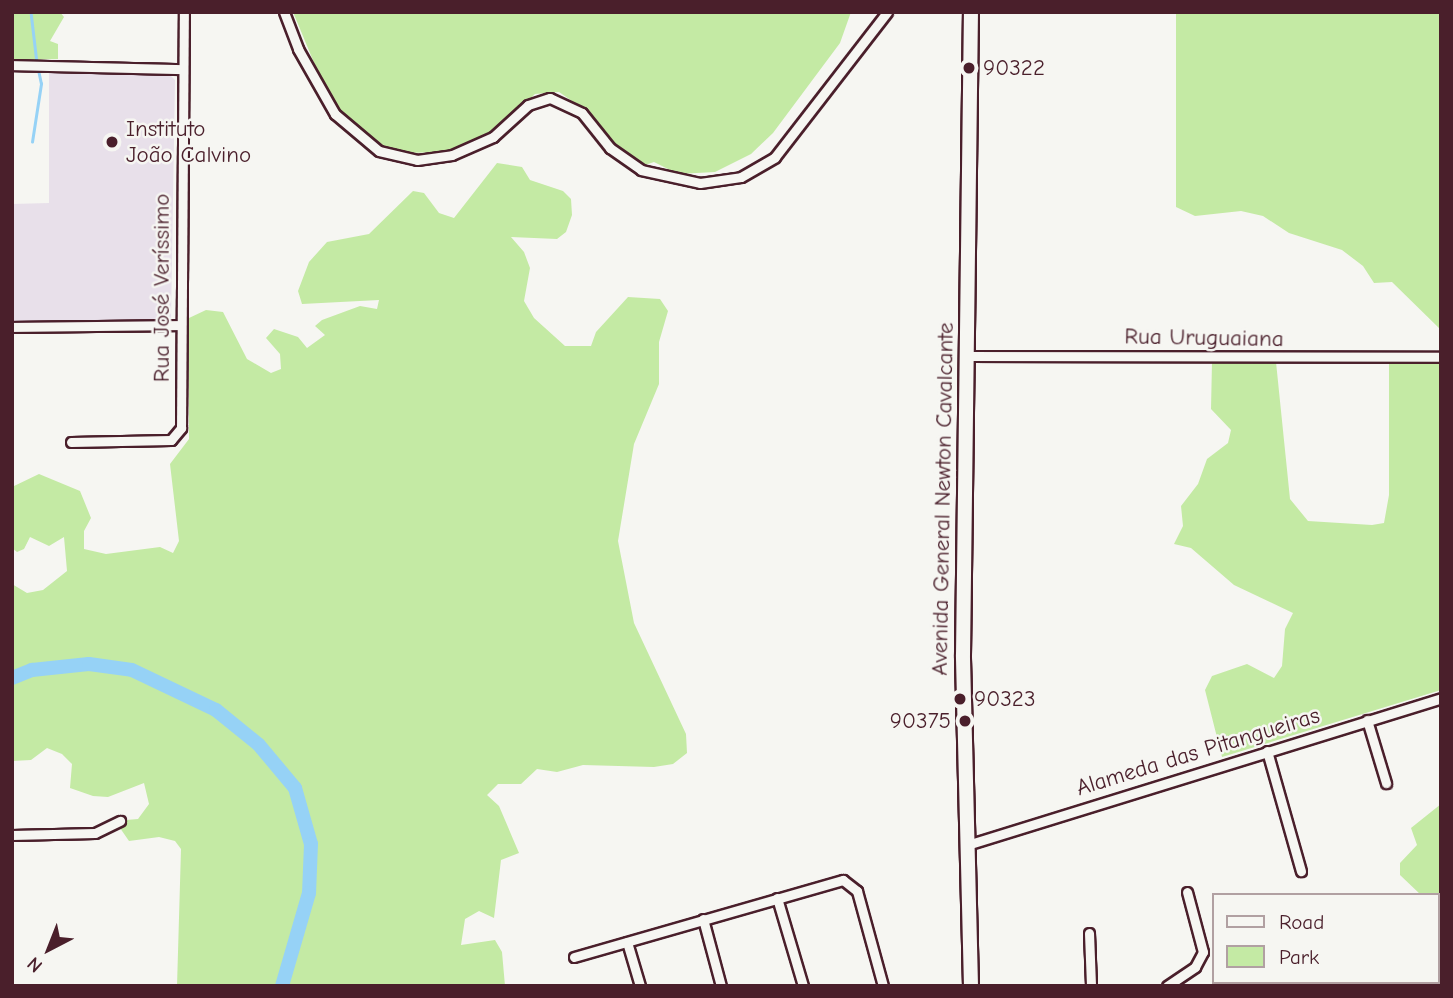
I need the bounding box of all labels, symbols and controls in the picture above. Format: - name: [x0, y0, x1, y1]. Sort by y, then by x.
- place label: 90322: [983, 54, 1045, 82]
- marker: 90322: [961, 60, 977, 76]
- place label: Instituto João Calvino: [126, 115, 251, 169]
- marker: Instituto João Calvino: [104, 134, 120, 150]
- street label: Rua José Veríssimo: [148, 194, 176, 382]
- street label: Avenida General Newton Cavalcante: [926, 322, 960, 676]
- street label: Rua Uruguaiana: [1124, 323, 1284, 353]
- place label: 90323: [974, 685, 1036, 713]
- marker: 90323: [952, 691, 968, 707]
- street label: Alameda das Pitangueiras: [1073, 702, 1323, 802]
- place label: 90375: [890, 707, 951, 735]
- marker: 90375: [957, 713, 973, 729]
- legend: [1212, 893, 1439, 984]
- text: Road: [1279, 910, 1324, 934]
- north arrow: [14, 914, 84, 984]
- text: Park: [1279, 945, 1319, 969]
- text: N: [23, 952, 47, 977]

